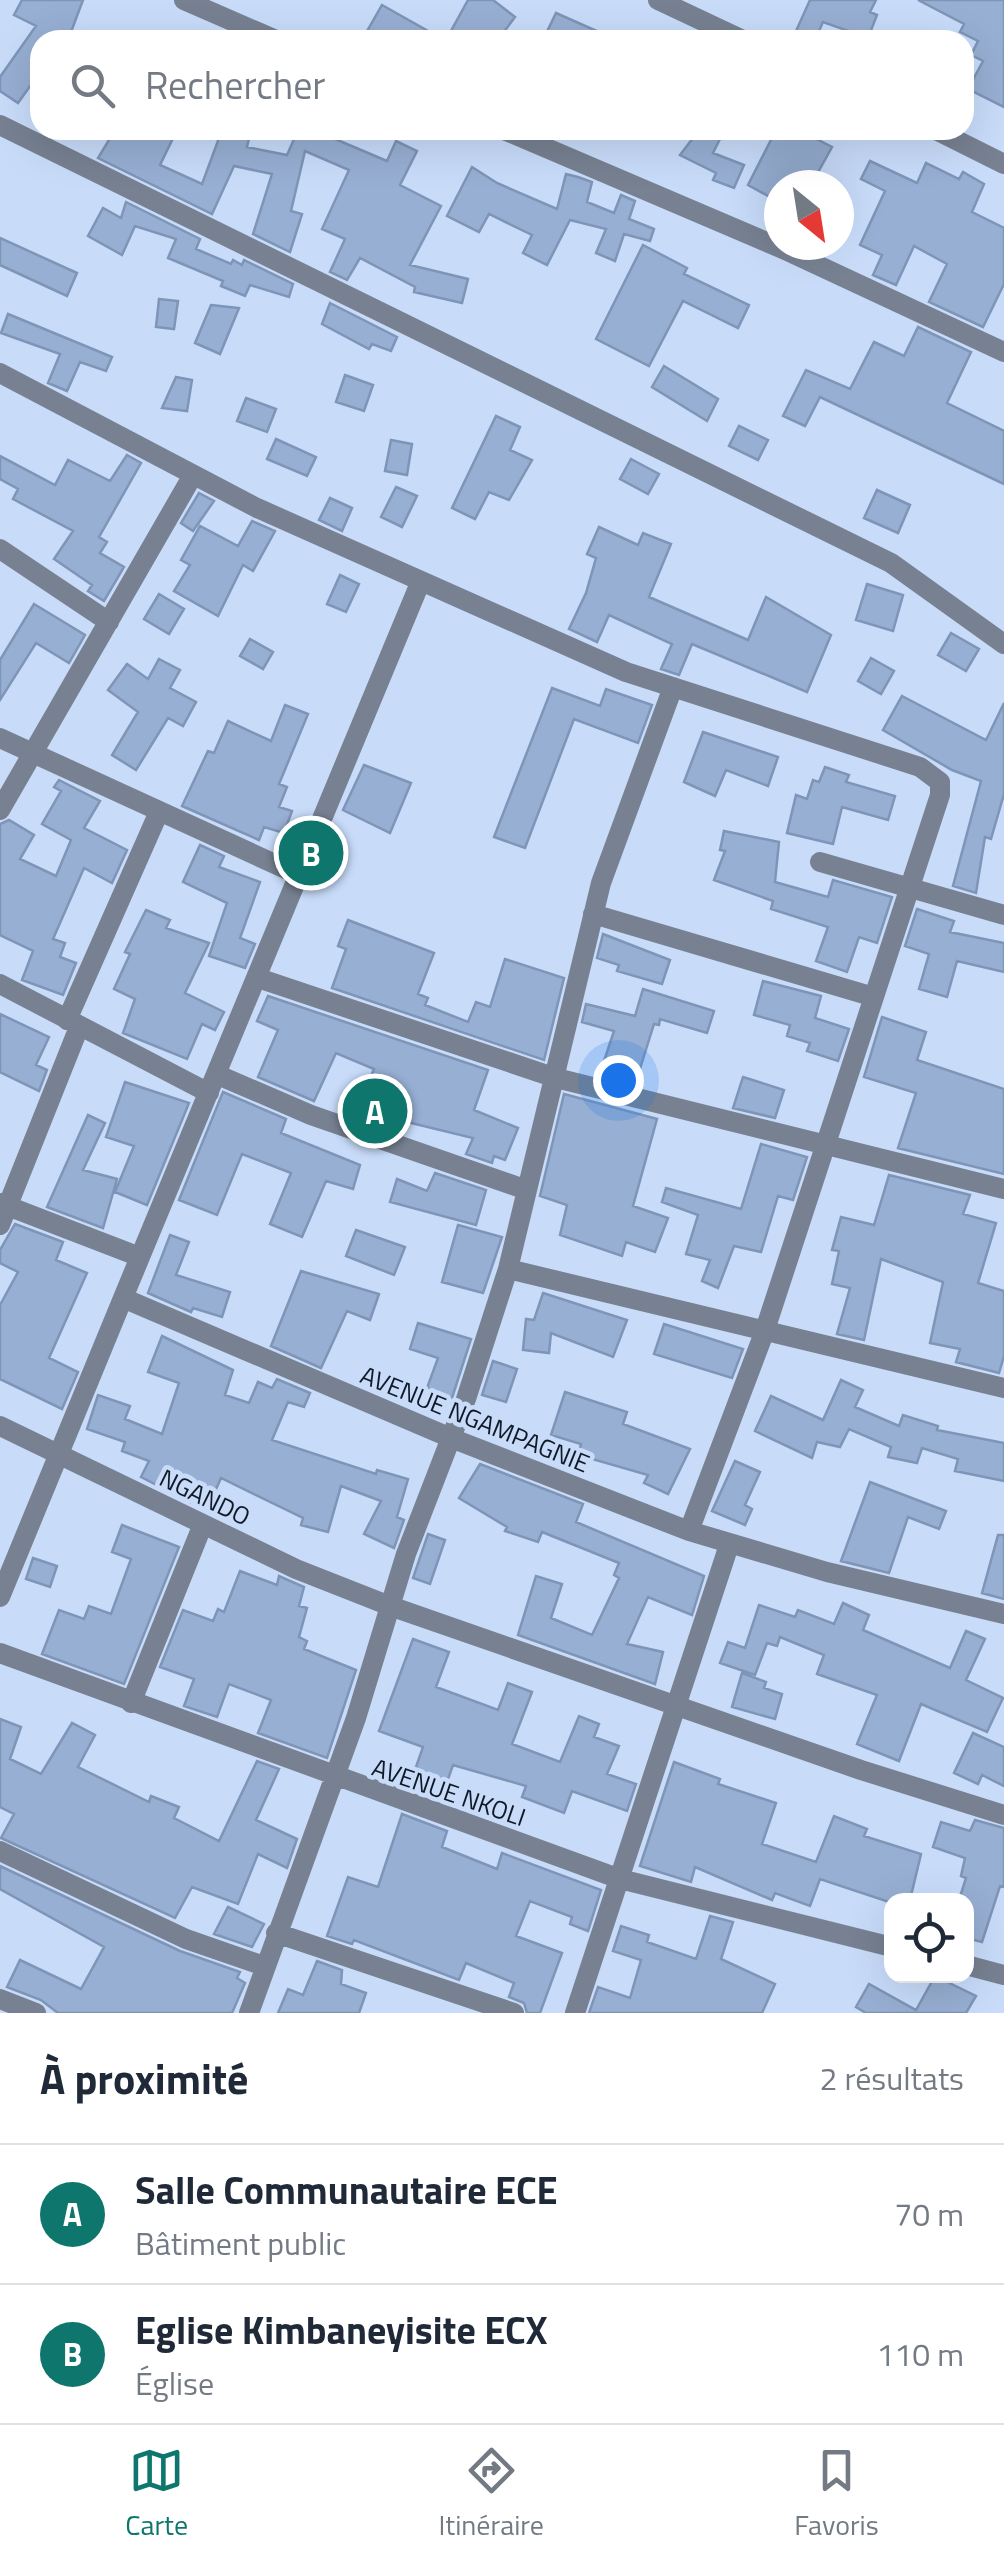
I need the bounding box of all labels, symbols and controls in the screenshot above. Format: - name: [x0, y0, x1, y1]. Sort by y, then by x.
- search box: [30, 30, 974, 140]
- text: Rechercher: [145, 56, 326, 114]
- icon: search: [65, 58, 120, 113]
- north arrow: [764, 170, 854, 260]
- pin: B: [278, 816, 344, 890]
- your location: [593, 1055, 644, 1106]
- pin: A: [342, 1074, 408, 1148]
- street label: AVENUE NGAMPAGNIE: [355, 1356, 595, 1482]
- street label: NGANDO: [153, 1459, 257, 1535]
- street label: AVENUE NKOLI: [367, 1748, 531, 1836]
- map controls: [884, 1893, 974, 1983]
- button: locate: [884, 1893, 974, 1983]
- text: À proximité: [40, 2046, 248, 2110]
- text: 2 résultats: [819, 2054, 964, 2102]
- text: Salle Communautaire ECE: [135, 2161, 558, 2219]
- text: A: [63, 2190, 82, 2238]
- text: 70 m: [894, 2190, 964, 2238]
- text: Bâtiment public: [135, 2219, 346, 2267]
- text: Eglise Kimbaneyisite ECX: [135, 2301, 547, 2359]
- text: B: [63, 2330, 82, 2378]
- text: 110 m: [876, 2330, 964, 2378]
- text: Église: [135, 2359, 214, 2407]
- tab: Carte: [125, 2443, 188, 2546]
- tab: Itinéraire: [438, 2443, 544, 2546]
- tab: Favoris: [794, 2443, 879, 2546]

